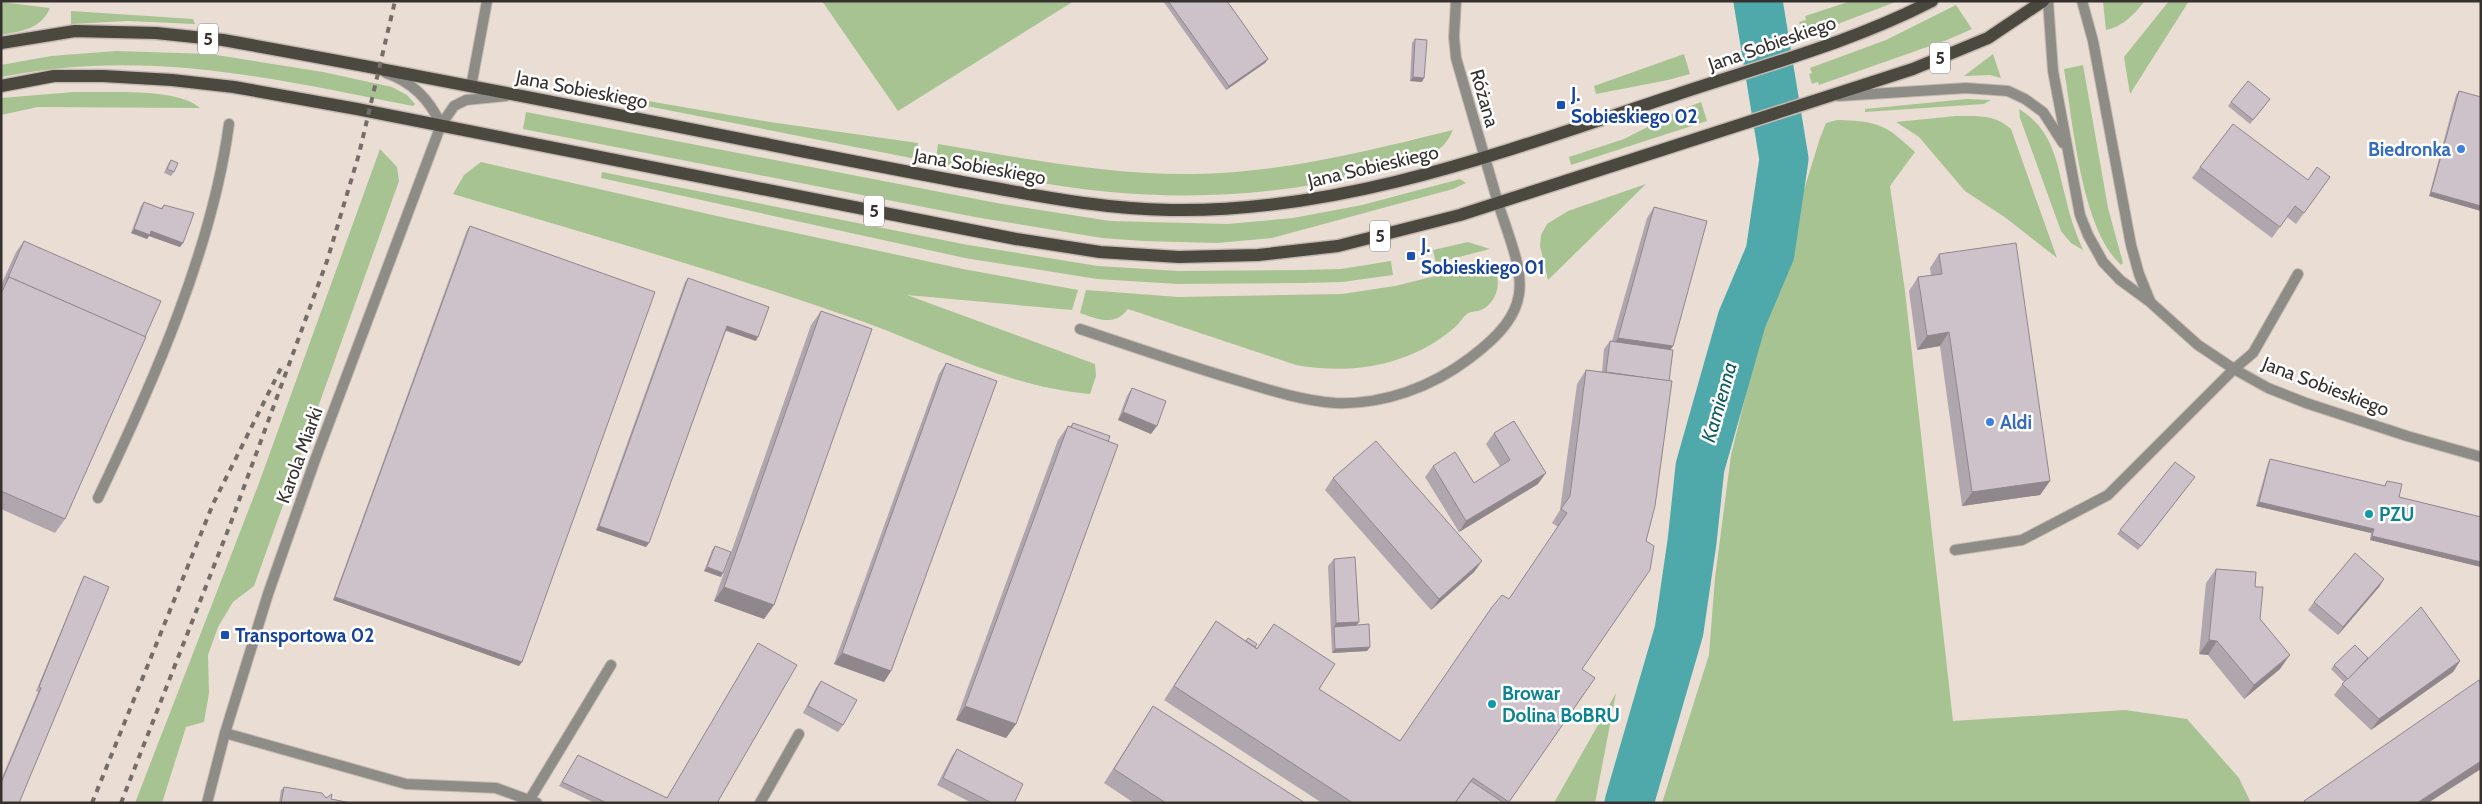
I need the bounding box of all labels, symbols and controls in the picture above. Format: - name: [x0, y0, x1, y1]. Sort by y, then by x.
- street label: Jana Sobieskiego: [1704, 11, 1839, 76]
- road number: 5: [198, 23, 218, 54]
- road number: 5: [1930, 42, 1950, 74]
- street label: Jana Sobieskiego: [513, 65, 650, 114]
- street label: Różana: [1465, 66, 1504, 130]
- place label: J. Sobieskiego 02: [1570, 83, 1698, 128]
- marker: J. Sobieskiego 02: [1555, 99, 1567, 111]
- place label: Biedronka: [2368, 138, 2452, 161]
- street label: Jana Sobieskiego: [1304, 140, 1441, 193]
- street label: Jana Sobieskiego: [911, 143, 1048, 189]
- marker: Biedronka: [2455, 143, 2467, 155]
- road number: 5: [864, 196, 884, 227]
- road number: 5: [1370, 220, 1390, 252]
- place label: J. Sobieskiego 01: [1420, 234, 1545, 279]
- marker: J. Sobieskiego 01: [1405, 250, 1417, 262]
- street label: Jana Sobieskiego: [2258, 351, 2392, 421]
- water label: Kamienna: [1696, 359, 1742, 445]
- street label: Karola Miarki: [271, 404, 328, 507]
- place label: Aldi: [2000, 411, 2032, 434]
- marker: Aldi: [1984, 416, 1996, 428]
- place label: PZU: [2379, 503, 2414, 526]
- marker: PZU: [2363, 508, 2375, 520]
- place label: Transportowa 02: [235, 624, 374, 647]
- marker: Transportowa 02: [219, 629, 231, 641]
- place label: Browar Dolina BoBRU: [1502, 682, 1620, 727]
- marker: Browar Dolina BoBRU: [1486, 698, 1498, 710]

